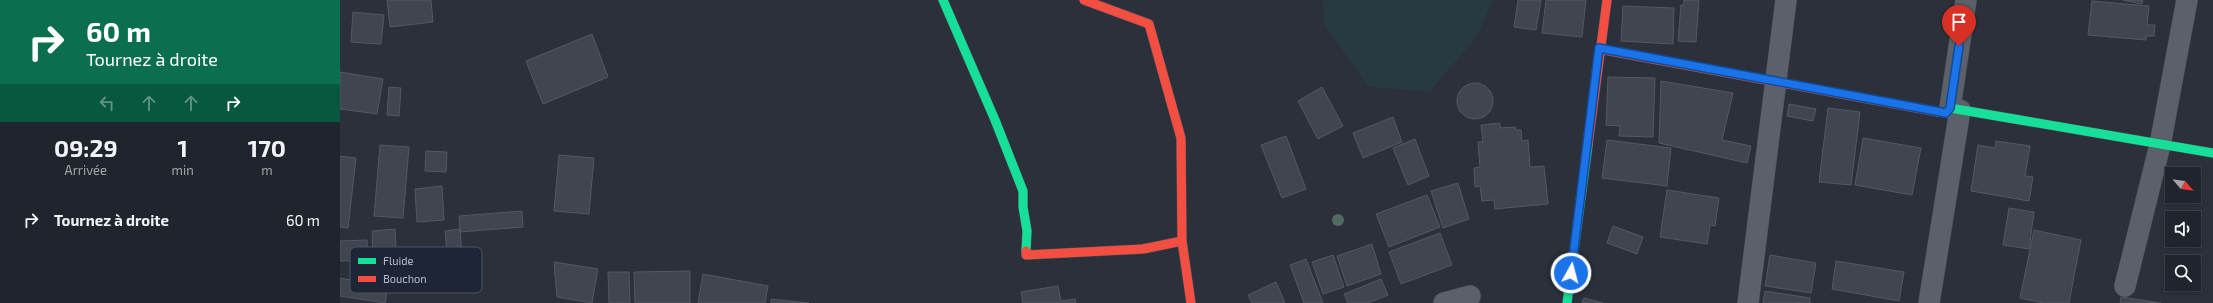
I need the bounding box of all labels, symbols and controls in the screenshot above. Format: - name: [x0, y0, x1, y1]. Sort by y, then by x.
- pin: [1942, 5, 1976, 46]
- icon: arrive: [1948, 11, 1970, 33]
- text: 60 m: [86, 14, 151, 48]
- icon: right: [20, 16, 72, 68]
- text: Tournez à droite: [86, 48, 218, 70]
- icon: left: [96, 92, 118, 114]
- icon: ahead: [138, 92, 160, 114]
- icon: ahead: [180, 92, 202, 114]
- icon: right: [222, 92, 244, 114]
- text: 09:29: [54, 133, 118, 162]
- text: 1: [178, 133, 188, 162]
- text: 170: [248, 133, 286, 162]
- text: Arrivée: [65, 162, 107, 178]
- text: min: [172, 162, 194, 178]
- text: m: [261, 162, 273, 178]
- north arrow: [2165, 167, 2201, 203]
- map controls: [2165, 167, 2201, 291]
- icon: right: [20, 209, 42, 231]
- text: Tournez à droite: [54, 211, 169, 229]
- text: 60 m: [286, 211, 320, 229]
- button: sound: [2165, 211, 2201, 247]
- legend: [350, 247, 482, 293]
- position arrow: [1550, 252, 1592, 294]
- text: Fluide: [383, 254, 413, 267]
- button: search: [2165, 255, 2201, 291]
- text: Bouchon: [383, 272, 427, 285]

